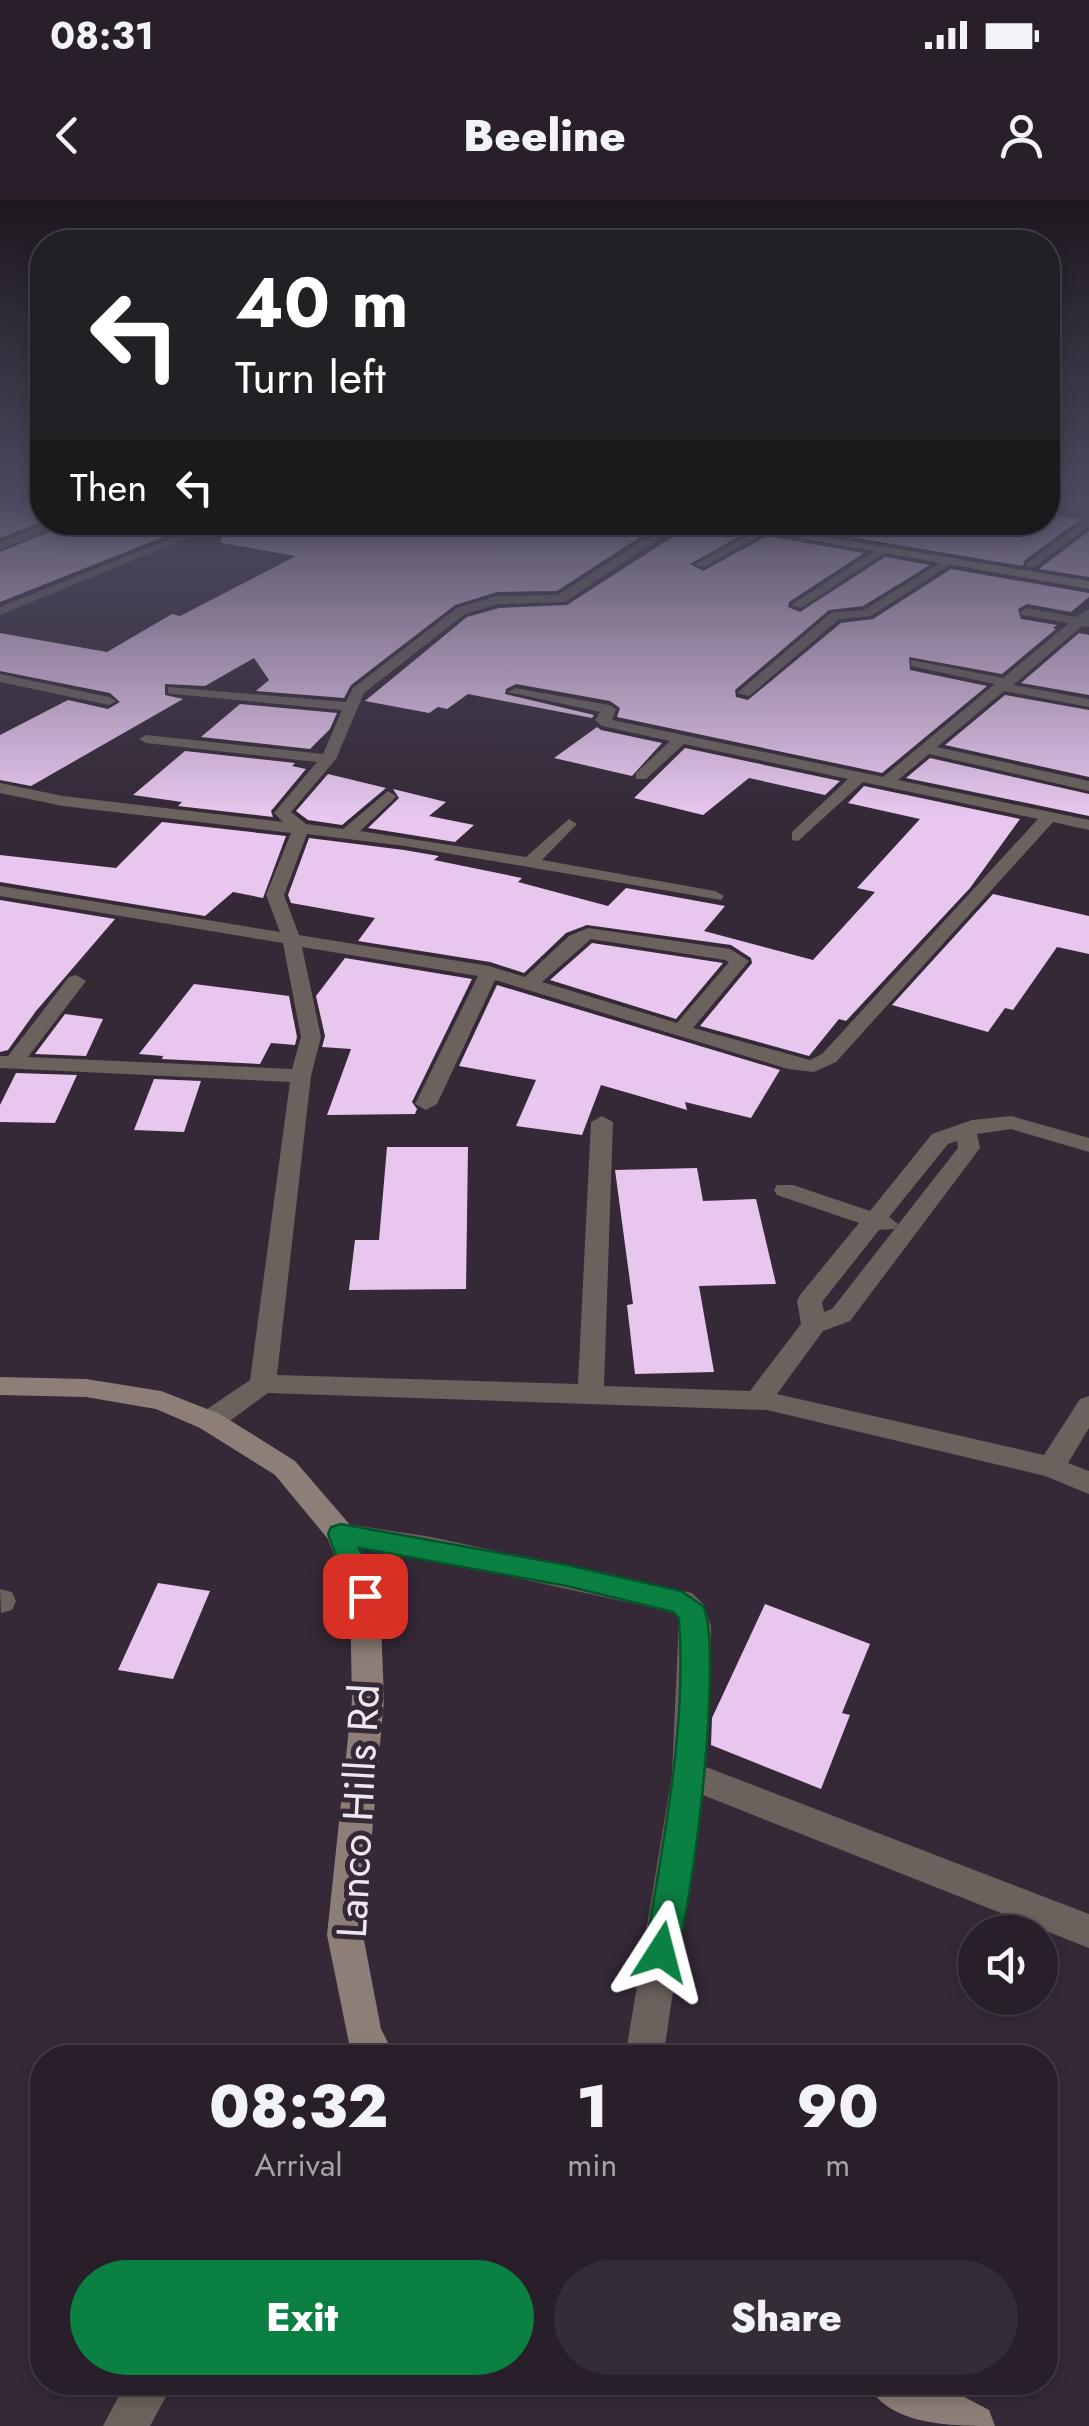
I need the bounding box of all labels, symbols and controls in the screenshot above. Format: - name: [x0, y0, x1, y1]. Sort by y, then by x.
- text: 08:31: [50, 8, 154, 63]
- text: Beeline: [463, 103, 626, 168]
- icon: back: [40, 108, 95, 163]
- icon: person: [994, 108, 1049, 163]
- text: 40 m: [235, 252, 409, 353]
- icon: left: [70, 270, 200, 400]
- text: Turn left: [235, 345, 386, 410]
- text: Then: [70, 460, 147, 515]
- icon: left: [167, 460, 222, 515]
- pin: [323, 1554, 408, 1639]
- icon: arrive: [338, 1569, 393, 1624]
- street label: Lanco Hills Rd: [321, 1683, 395, 1939]
- position arrow: [609, 1900, 713, 2004]
- map controls: [958, 1915, 1058, 2015]
- button: sound: [958, 1915, 1058, 2015]
- text: 08:32: [209, 2063, 388, 2150]
- text: 1: [576, 2063, 608, 2150]
- text: 90: [796, 2063, 879, 2150]
- text: Arrival: [254, 2142, 343, 2188]
- text: min: [567, 2142, 617, 2188]
- text: m: [825, 2142, 850, 2188]
- button: Exit: [70, 2260, 534, 2375]
- button: Share: [554, 2260, 1018, 2375]

